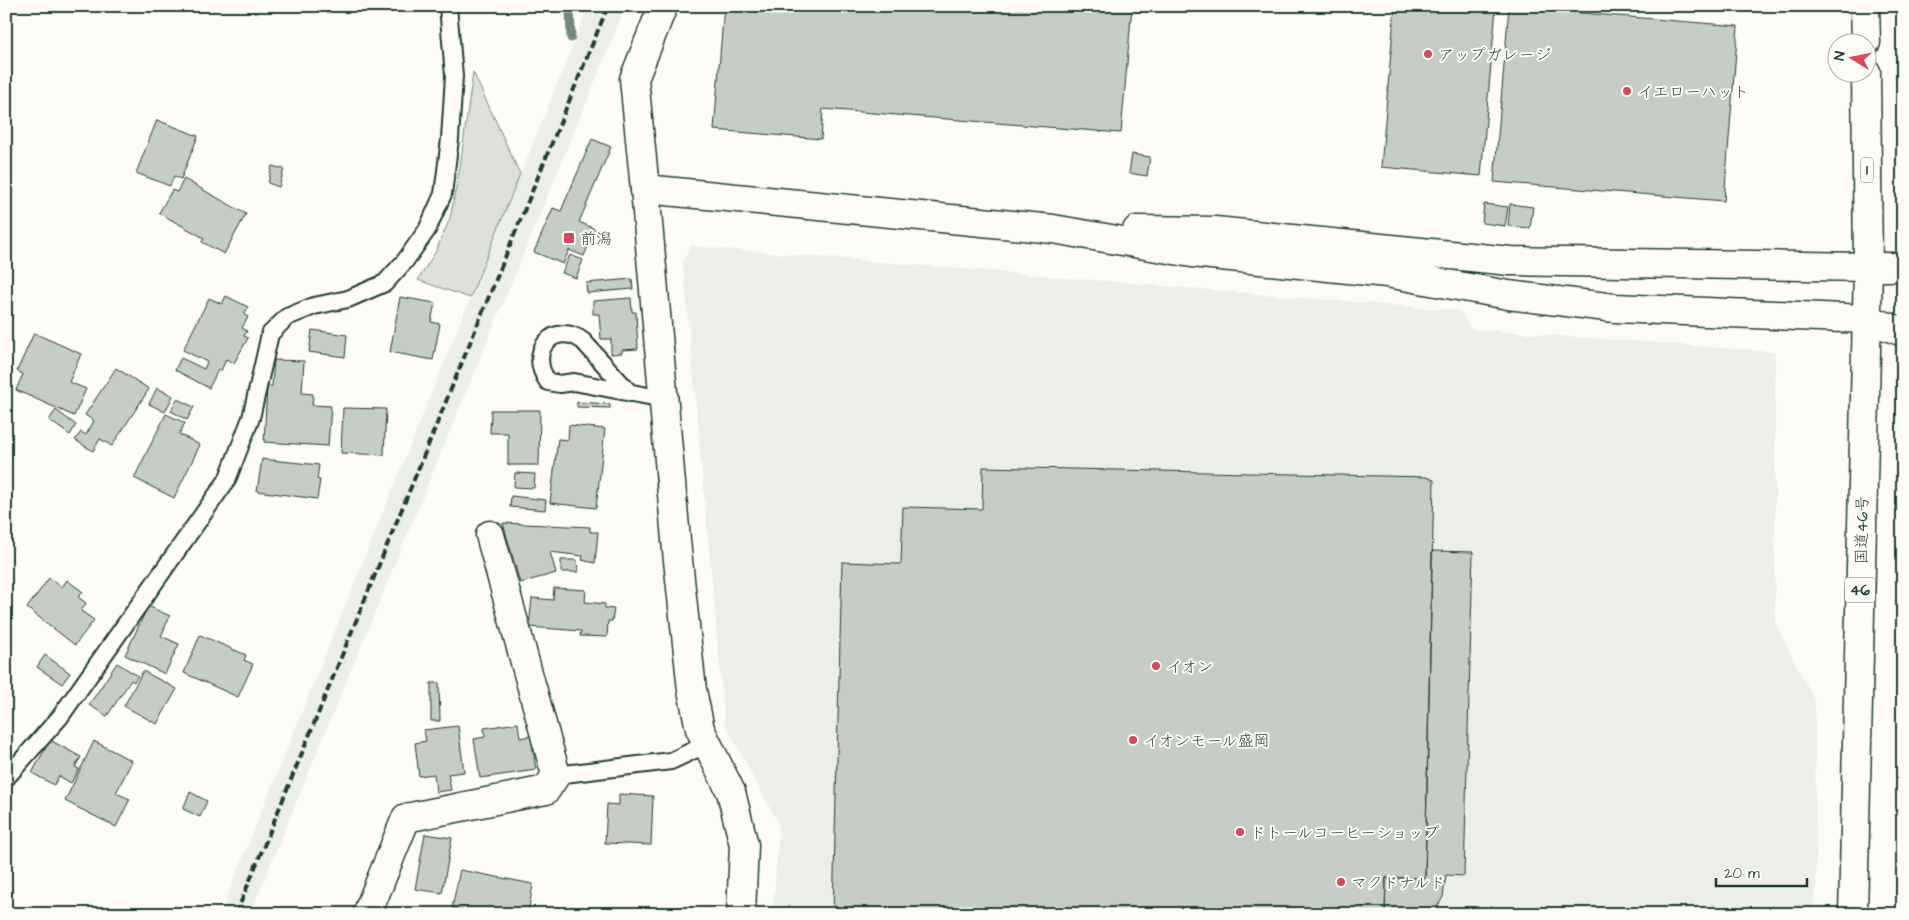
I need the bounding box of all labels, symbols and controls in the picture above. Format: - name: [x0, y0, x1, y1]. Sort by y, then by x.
- north arrow: [1826, 32, 1876, 82]
- place label: アップガレージ: [1438, 44, 1551, 66]
- marker: アップガレージ: [1422, 48, 1434, 60]
- text: N: [1830, 50, 1851, 62]
- place label: イエローハット: [1637, 81, 1749, 103]
- marker: イエローハット: [1621, 85, 1633, 97]
- road number: 1: [1861, 158, 1873, 182]
- place label: 前潟: [580, 228, 612, 250]
- marker: 前潟: [562, 231, 576, 245]
- street label: 国道46号: [1850, 495, 1874, 565]
- road number: 46: [1845, 578, 1875, 602]
- place label: イオン: [1166, 656, 1213, 678]
- marker: イオン: [1150, 660, 1162, 672]
- place label: イオンモール盛岡: [1143, 730, 1269, 752]
- marker: イオンモール盛岡: [1127, 734, 1139, 746]
- place label: ドトールコーヒーショップ: [1250, 822, 1440, 844]
- marker: ドトールコーヒーショップ: [1234, 826, 1246, 838]
- scale bar: [1716, 855, 1808, 887]
- text: 20 m: [1724, 863, 1760, 884]
- place label: マクドナルド: [1351, 872, 1446, 894]
- marker: マクドナルド: [1335, 876, 1347, 888]

